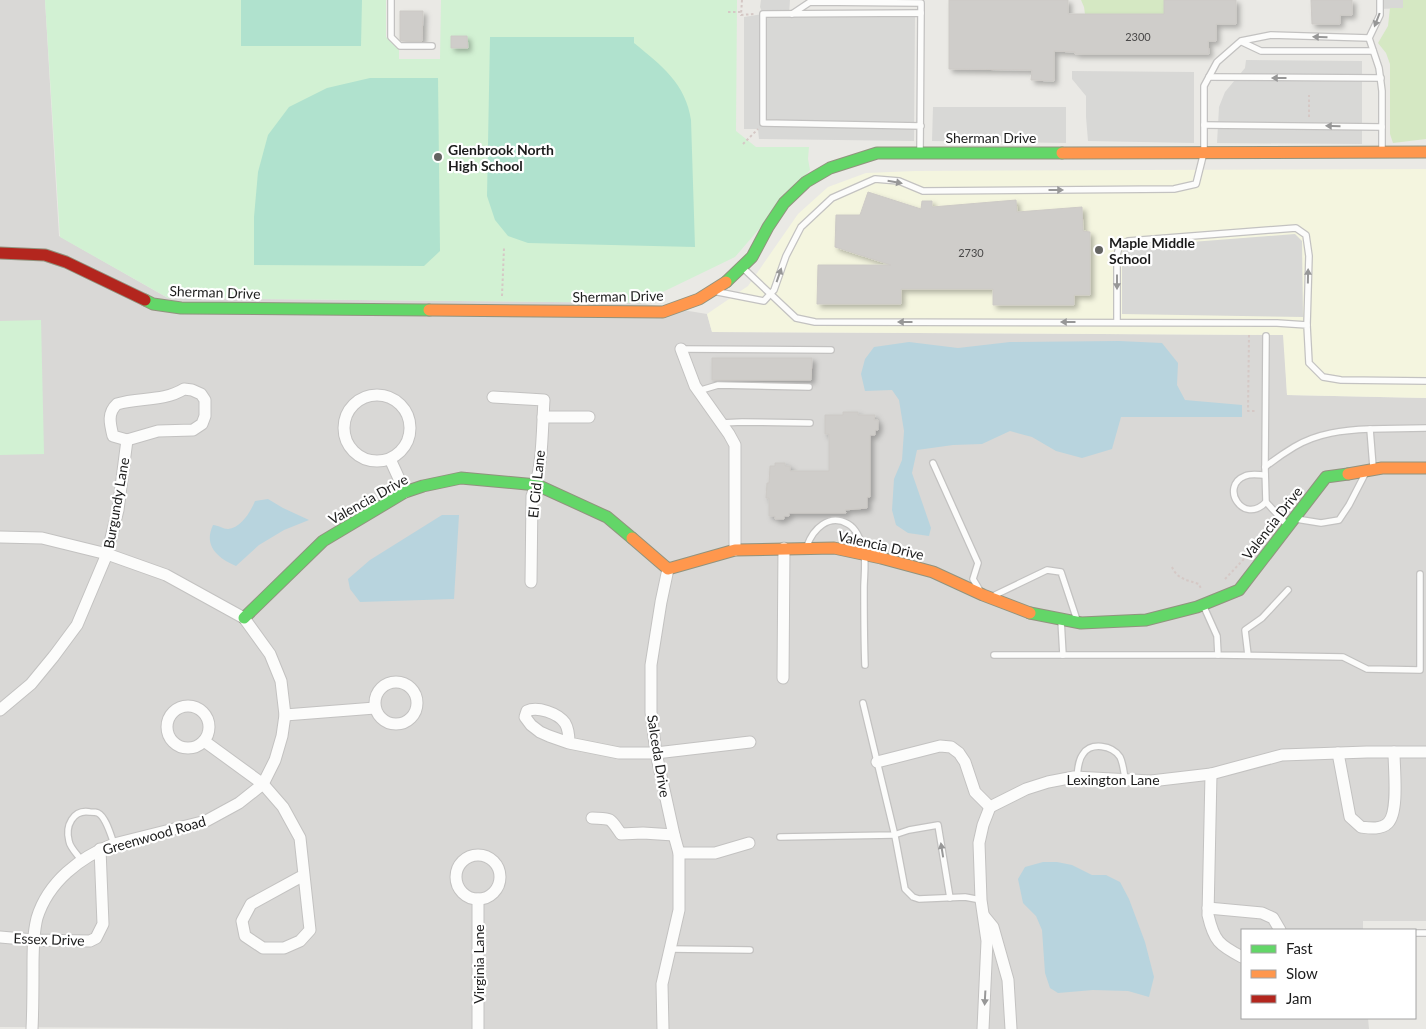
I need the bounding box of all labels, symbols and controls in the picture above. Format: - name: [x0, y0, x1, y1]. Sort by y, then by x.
- one-way arrow: [1373, 13, 1381, 28]
- house number: 2300: [1125, 30, 1151, 43]
- one-way arrow: [1312, 33, 1328, 41]
- one-way arrow: [1271, 74, 1287, 82]
- one-way arrow: [1325, 122, 1341, 130]
- street label: Sherman Drive: [945, 129, 1037, 146]
- place label: Glenbrook North High School: [448, 141, 554, 174]
- marker: Glenbrook North High School: [432, 151, 444, 163]
- one-way arrow: [888, 178, 904, 186]
- one-way arrow: [1048, 186, 1064, 194]
- place label: Maple Middle School: [1109, 234, 1196, 267]
- marker: Maple Middle School: [1093, 244, 1105, 256]
- house number: 2730: [958, 246, 984, 259]
- one-way arrow: [776, 267, 783, 282]
- one-way arrow: [1304, 268, 1312, 284]
- one-way arrow: [1113, 274, 1121, 290]
- street label: Sherman Drive: [169, 282, 261, 302]
- street label: Sherman Drive: [572, 287, 664, 305]
- one-way arrow: [897, 318, 913, 326]
- one-way arrow: [1060, 318, 1076, 326]
- street label: El Cid Lane: [524, 449, 548, 519]
- street label: Burgundy Lane: [100, 456, 132, 550]
- street label: Valencia Drive: [325, 470, 411, 528]
- street label: Valencia Drive: [1238, 483, 1306, 563]
- street label: Valencia Drive: [836, 527, 926, 563]
- street label: Salceda Drive: [644, 713, 674, 799]
- street label: Lexington Lane: [1066, 771, 1160, 788]
- street label: Greenwood Road: [100, 812, 208, 858]
- one-way arrow: [938, 842, 946, 858]
- street label: Virginia Lane: [470, 924, 487, 1004]
- street label: Essex Drive: [13, 929, 85, 949]
- legend: [1241, 929, 1416, 1019]
- text: Fast: [1286, 939, 1313, 957]
- text: Slow: [1286, 964, 1318, 982]
- text: Jam: [1286, 989, 1312, 1007]
- one-way arrow: [981, 991, 989, 1007]

